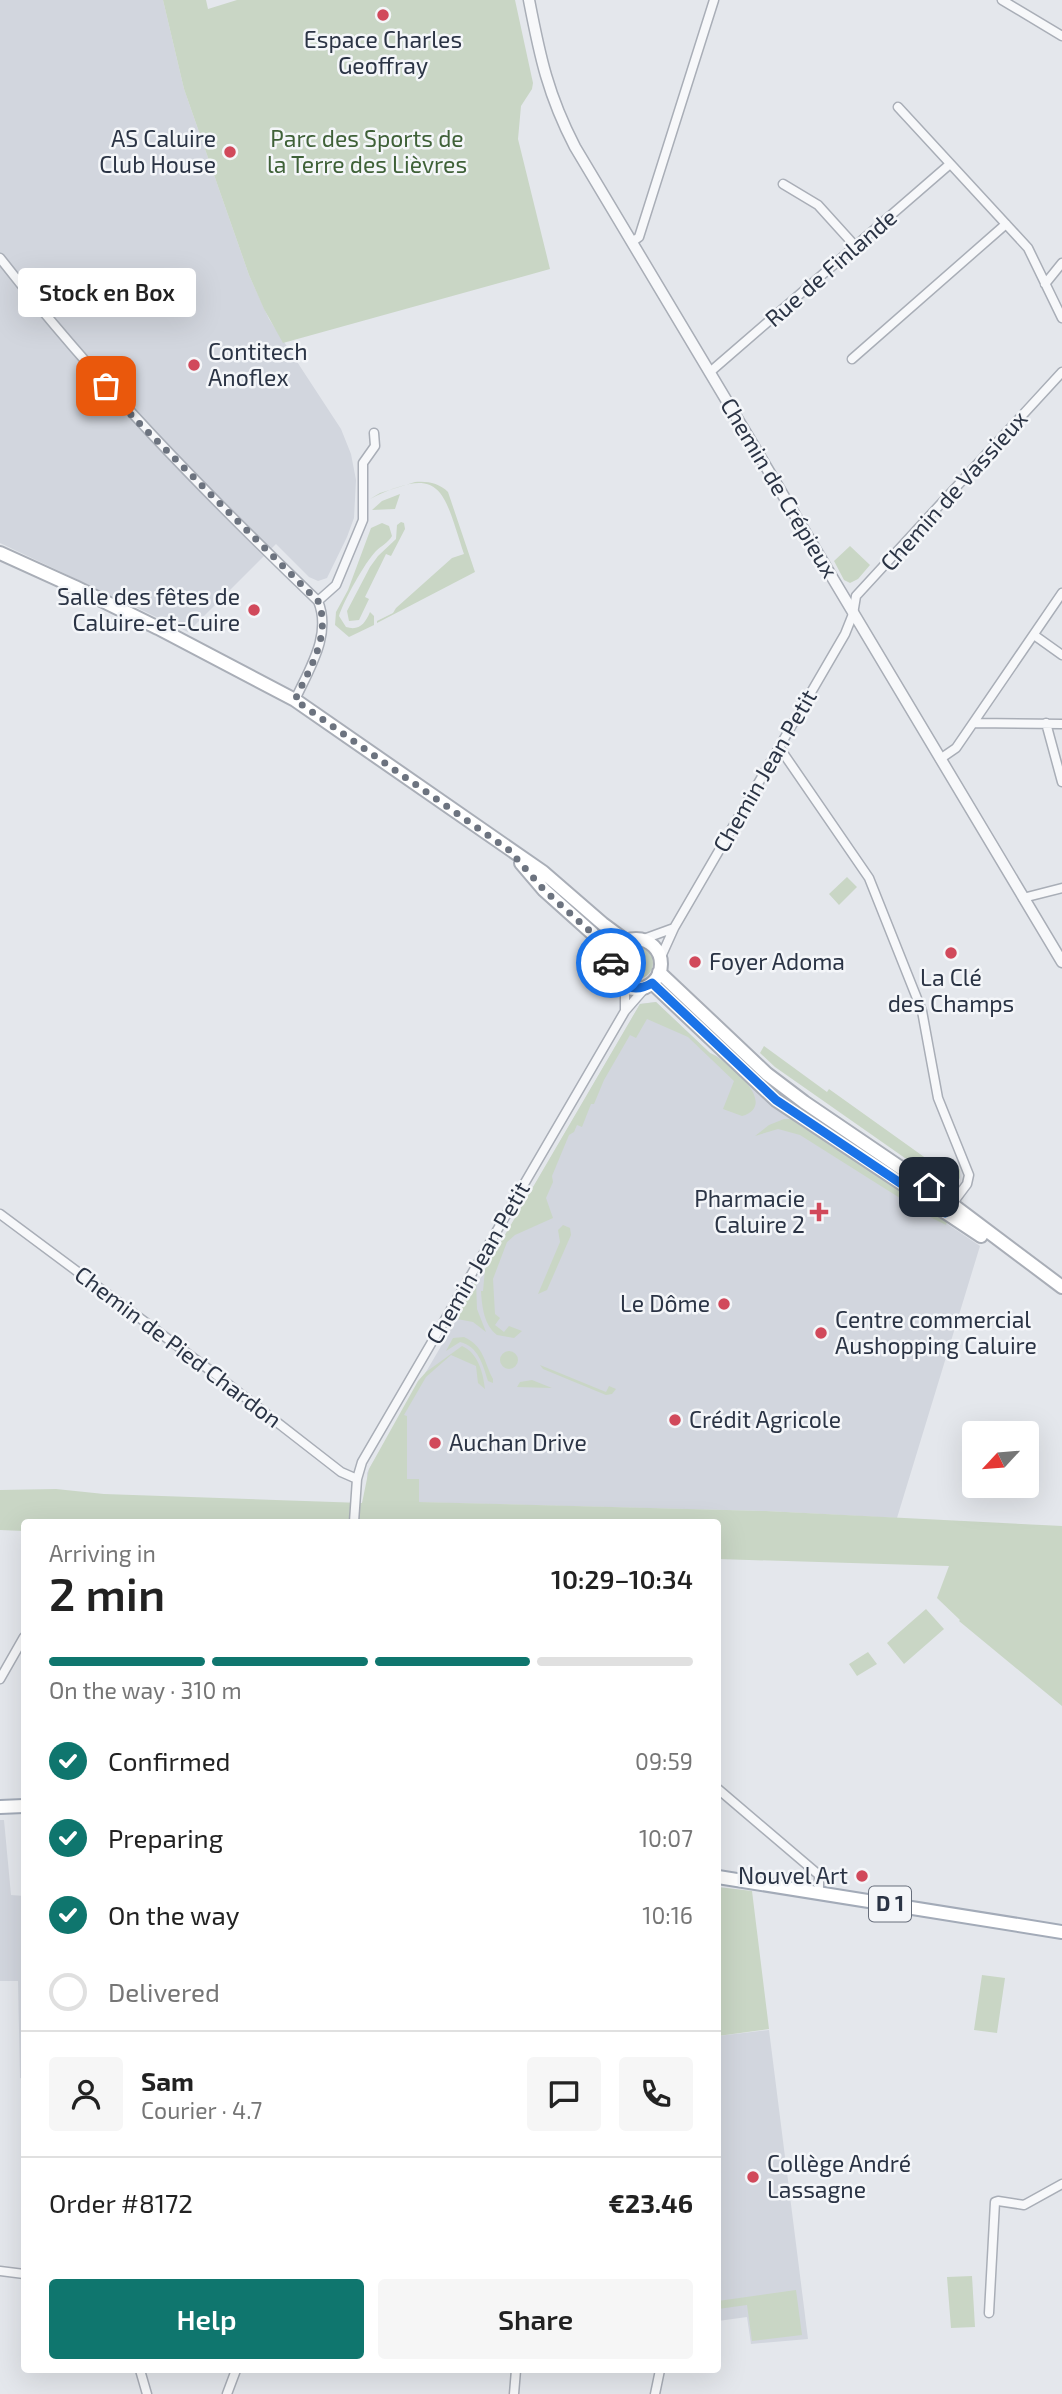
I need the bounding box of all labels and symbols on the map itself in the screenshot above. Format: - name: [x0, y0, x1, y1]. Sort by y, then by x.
- marker: Espace Charles Geoffray: [375, 7, 391, 23]
- place label: Espace Charles Geoffray: [304, 25, 462, 79]
- place label: AS Caluire Club House: [99, 124, 216, 178]
- park label: Parc des Sports de la Terre des Lièvres: [267, 124, 467, 178]
- marker: AS Caluire Club House: [222, 144, 238, 160]
- street label: Rue de Finlande: [759, 202, 902, 332]
- callout: Stock en Box: [17, 267, 195, 316]
- place label: Contitech Anoflex: [208, 337, 308, 391]
- pin: [76, 356, 136, 416]
- marker: Contitech Anoflex: [186, 357, 202, 373]
- street label: Chemin de Crépieux: [715, 392, 845, 583]
- street label: Chemin de Vassieux: [874, 404, 1033, 576]
- place label: Salle des fêtes de Caluire-et-Cuire: [57, 582, 240, 636]
- marker: Salle des fêtes de Caluire-et-Cuire: [246, 602, 262, 618]
- street label: Chemin Jean Petit: [706, 684, 822, 857]
- courier: [576, 928, 646, 998]
- marker: La Clé des Champs: [943, 945, 959, 961]
- place label: Foyer Adoma: [709, 947, 845, 975]
- marker: Foyer Adoma: [687, 954, 703, 970]
- place label: La Clé des Champs: [888, 963, 1014, 1017]
- pin: [899, 1157, 959, 1217]
- street label: Chemin Jean Petit: [419, 1176, 535, 1349]
- place label: Pharmacie Caluire 2: [694, 1184, 805, 1238]
- marker: Pharmacie Caluire 2: [811, 1204, 827, 1220]
- street label: Chemin de Pied Chardon: [70, 1259, 287, 1433]
- place label: Le Dôme: [620, 1289, 710, 1317]
- marker: Le Dôme: [716, 1296, 732, 1312]
- place label: Centre commercial Aushopping Caluire: [835, 1305, 1037, 1359]
- marker: Centre commercial Aushopping Caluire: [813, 1325, 829, 1341]
- place label: Crédit Agricole: [689, 1405, 841, 1433]
- marker: Crédit Agricole: [667, 1412, 683, 1428]
- north arrow: [962, 1421, 1040, 1498]
- place label: Auchan Drive: [449, 1428, 587, 1456]
- marker: Auchan Drive: [427, 1435, 443, 1451]
- place label: Nouvel Art: [738, 1861, 848, 1889]
- marker: Nouvel Art: [854, 1868, 870, 1884]
- road number: D 1: [869, 1886, 911, 1922]
- place label: Collège André Lassagne: [767, 2149, 911, 2203]
- marker: Collège André Lassagne: [745, 2169, 761, 2185]

